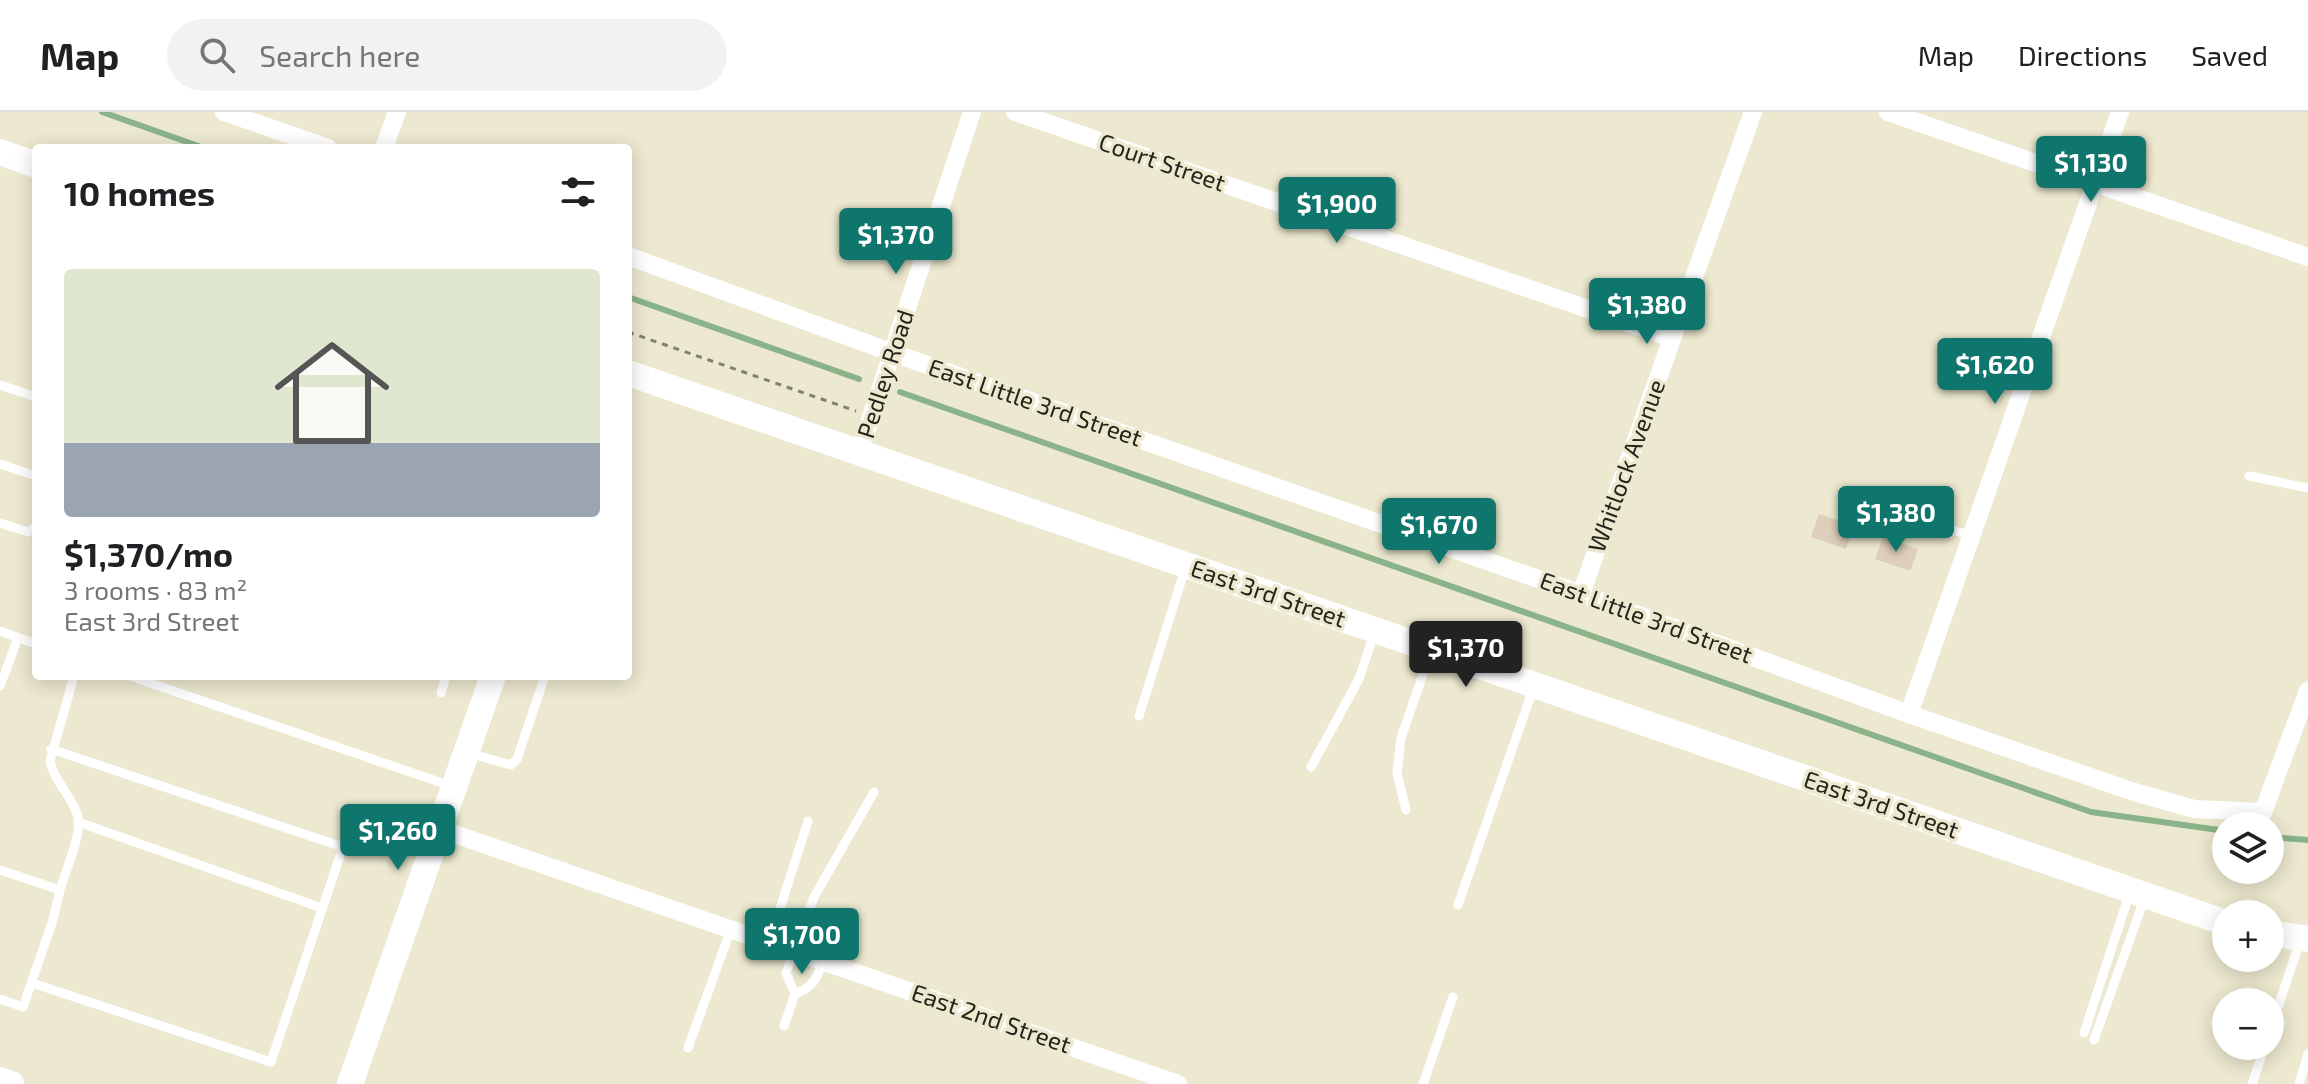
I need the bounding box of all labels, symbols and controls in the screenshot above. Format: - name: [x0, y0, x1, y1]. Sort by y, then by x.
- search box: [167, 19, 727, 91]
- text: Map: [40, 32, 119, 78]
- icon: search: [195, 33, 239, 77]
- text: Search here: [259, 37, 420, 73]
- text: Map: [1918, 38, 1974, 72]
- text: Directions: [2018, 38, 2147, 72]
- text: Saved: [2191, 38, 2268, 72]
- street label: Court Street: [1095, 126, 1230, 197]
- pin: $1,130: [2026, 136, 2156, 204]
- text: $1,130: [2054, 146, 2128, 177]
- icon: filters: [556, 170, 600, 214]
- text: 10 homes: [64, 172, 215, 213]
- pin: $1,900: [1272, 177, 1402, 245]
- text: $1,900: [1297, 187, 1377, 218]
- pin: $1,370: [831, 208, 961, 276]
- text: $1,370: [857, 218, 935, 249]
- pin: $1,380: [1582, 278, 1712, 346]
- text: $1,380: [1607, 288, 1687, 319]
- street label: Pedley Road: [850, 306, 919, 441]
- icon: home: [260, 321, 404, 465]
- pin: $1,620: [1930, 338, 2060, 406]
- text: $1,620: [1955, 348, 2035, 379]
- street label: East Little 3rd Street: [925, 351, 1146, 452]
- street label: Whitlock Avenue: [1581, 375, 1670, 556]
- pin: $1,380: [1831, 486, 1961, 554]
- text: $1,380: [1856, 496, 1936, 527]
- pin: $1,670: [1374, 498, 1504, 566]
- text: $1,670: [1400, 508, 1478, 539]
- text: $1,370/mo: [64, 533, 233, 574]
- street label: East 3rd Street: [1187, 553, 1350, 633]
- street label: East Little 3rd Street: [1536, 565, 1757, 668]
- text: 3 rooms · 83 m²: [64, 574, 247, 605]
- text: East 3rd Street: [64, 605, 239, 636]
- pin: $1,370: [1401, 621, 1531, 689]
- text: $1,370: [1427, 631, 1505, 662]
- street label: East 3rd Street: [1800, 764, 1963, 844]
- pin: $1,260: [333, 804, 463, 872]
- map controls: [2212, 812, 2284, 1060]
- button: layers: [2212, 812, 2284, 884]
- text: $1,260: [358, 814, 438, 845]
- button: +: [2212, 900, 2284, 972]
- pin: $1,700: [737, 908, 867, 976]
- text: $1,700: [763, 918, 841, 949]
- street label: East 2nd Street: [908, 977, 1075, 1058]
- button: −: [2212, 988, 2284, 1060]

